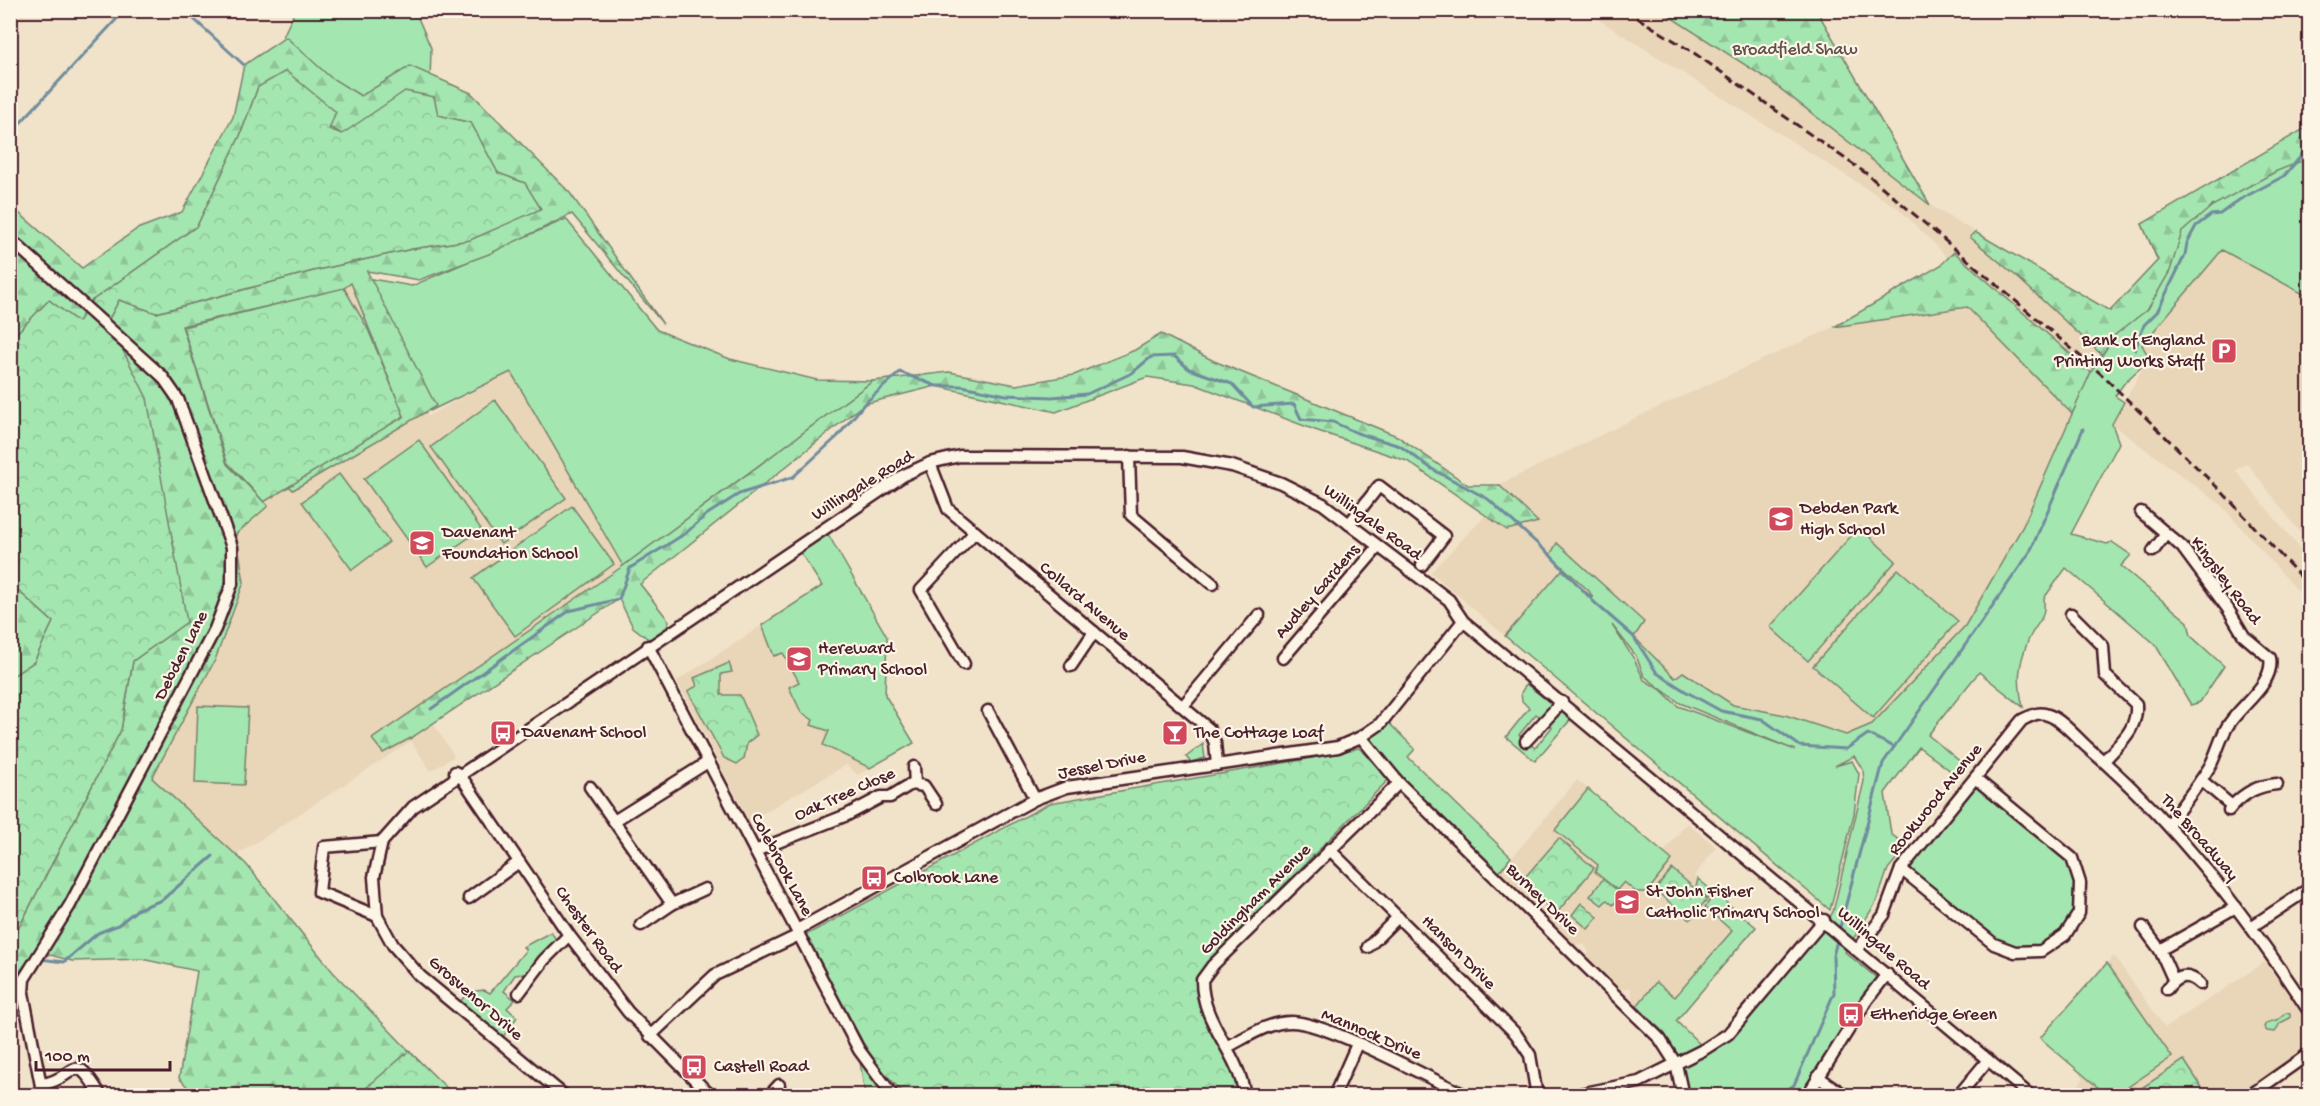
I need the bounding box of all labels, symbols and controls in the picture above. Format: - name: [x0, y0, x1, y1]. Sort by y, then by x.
- park label: Broadfield Shaw: [1732, 40, 1857, 61]
- place label: Bank of England Printing Works Staff: [2053, 331, 2205, 373]
- parking icon: Bank of England Printing Works Staff: [2209, 336, 2239, 366]
- street label: Willingale Road: [808, 445, 919, 526]
- street label: Willingale Road: [1319, 480, 1427, 567]
- place label: Debden Park High School: [1799, 499, 1899, 541]
- school or university icon: Debden Park High School: [1766, 504, 1796, 534]
- place label: Davenant Foundation School: [441, 523, 578, 565]
- school or university icon: Davenant Foundation School: [407, 528, 437, 558]
- street label: Kingsley Road: [2185, 533, 2266, 630]
- street label: Audley Gardens: [1271, 539, 1366, 644]
- street label: Collard Avenue: [1034, 558, 1134, 647]
- street label: Debden Lane: [150, 607, 214, 705]
- place label: Hereward Primary School: [817, 639, 927, 681]
- school or university icon: Hereward Primary School: [784, 644, 814, 674]
- bus stop icon: Davenant School: [488, 718, 518, 748]
- bar icon: The Cottage Loaf: [1160, 718, 1190, 748]
- place label: Davenant School: [521, 723, 646, 744]
- place label: The Cottage Loaf: [1193, 723, 1325, 744]
- street label: Rookwood Avenue: [1885, 739, 1988, 860]
- street label: Jessel Drive: [1056, 747, 1148, 785]
- street label: Oak Tree Close: [791, 763, 899, 827]
- street label: The Broadway: [2155, 789, 2243, 886]
- street label: Colebrook Lane: [745, 810, 817, 921]
- street label: Goldingham Avenue: [1196, 839, 1317, 960]
- street label: Burney Drive: [1500, 859, 1584, 941]
- bus stop icon: Colbrook Lane: [859, 863, 889, 893]
- place label: Colbrook Lane: [894, 868, 999, 889]
- place label: St John Fisher Catholic Primary School: [1646, 882, 1820, 924]
- street label: Chester Road: [550, 883, 627, 979]
- school or university icon: St John Fisher Catholic Primary School: [1612, 887, 1642, 917]
- street label: Willingale Road: [1832, 903, 1935, 996]
- street label: Hanson Drive: [1416, 911, 1500, 995]
- street label: Grosvenor Drive: [423, 952, 527, 1046]
- bus stop icon: Etheridge Green: [1836, 1000, 1866, 1030]
- street label: Mannock Drive: [1318, 1005, 1425, 1066]
- place label: Etheridge Green: [1870, 1005, 1997, 1026]
- scale bar: [36, 1034, 170, 1072]
- text: 100 m: [44, 1047, 90, 1068]
- bus stop icon: Castell Road: [679, 1052, 709, 1082]
- place label: Castell Road: [714, 1057, 810, 1078]

